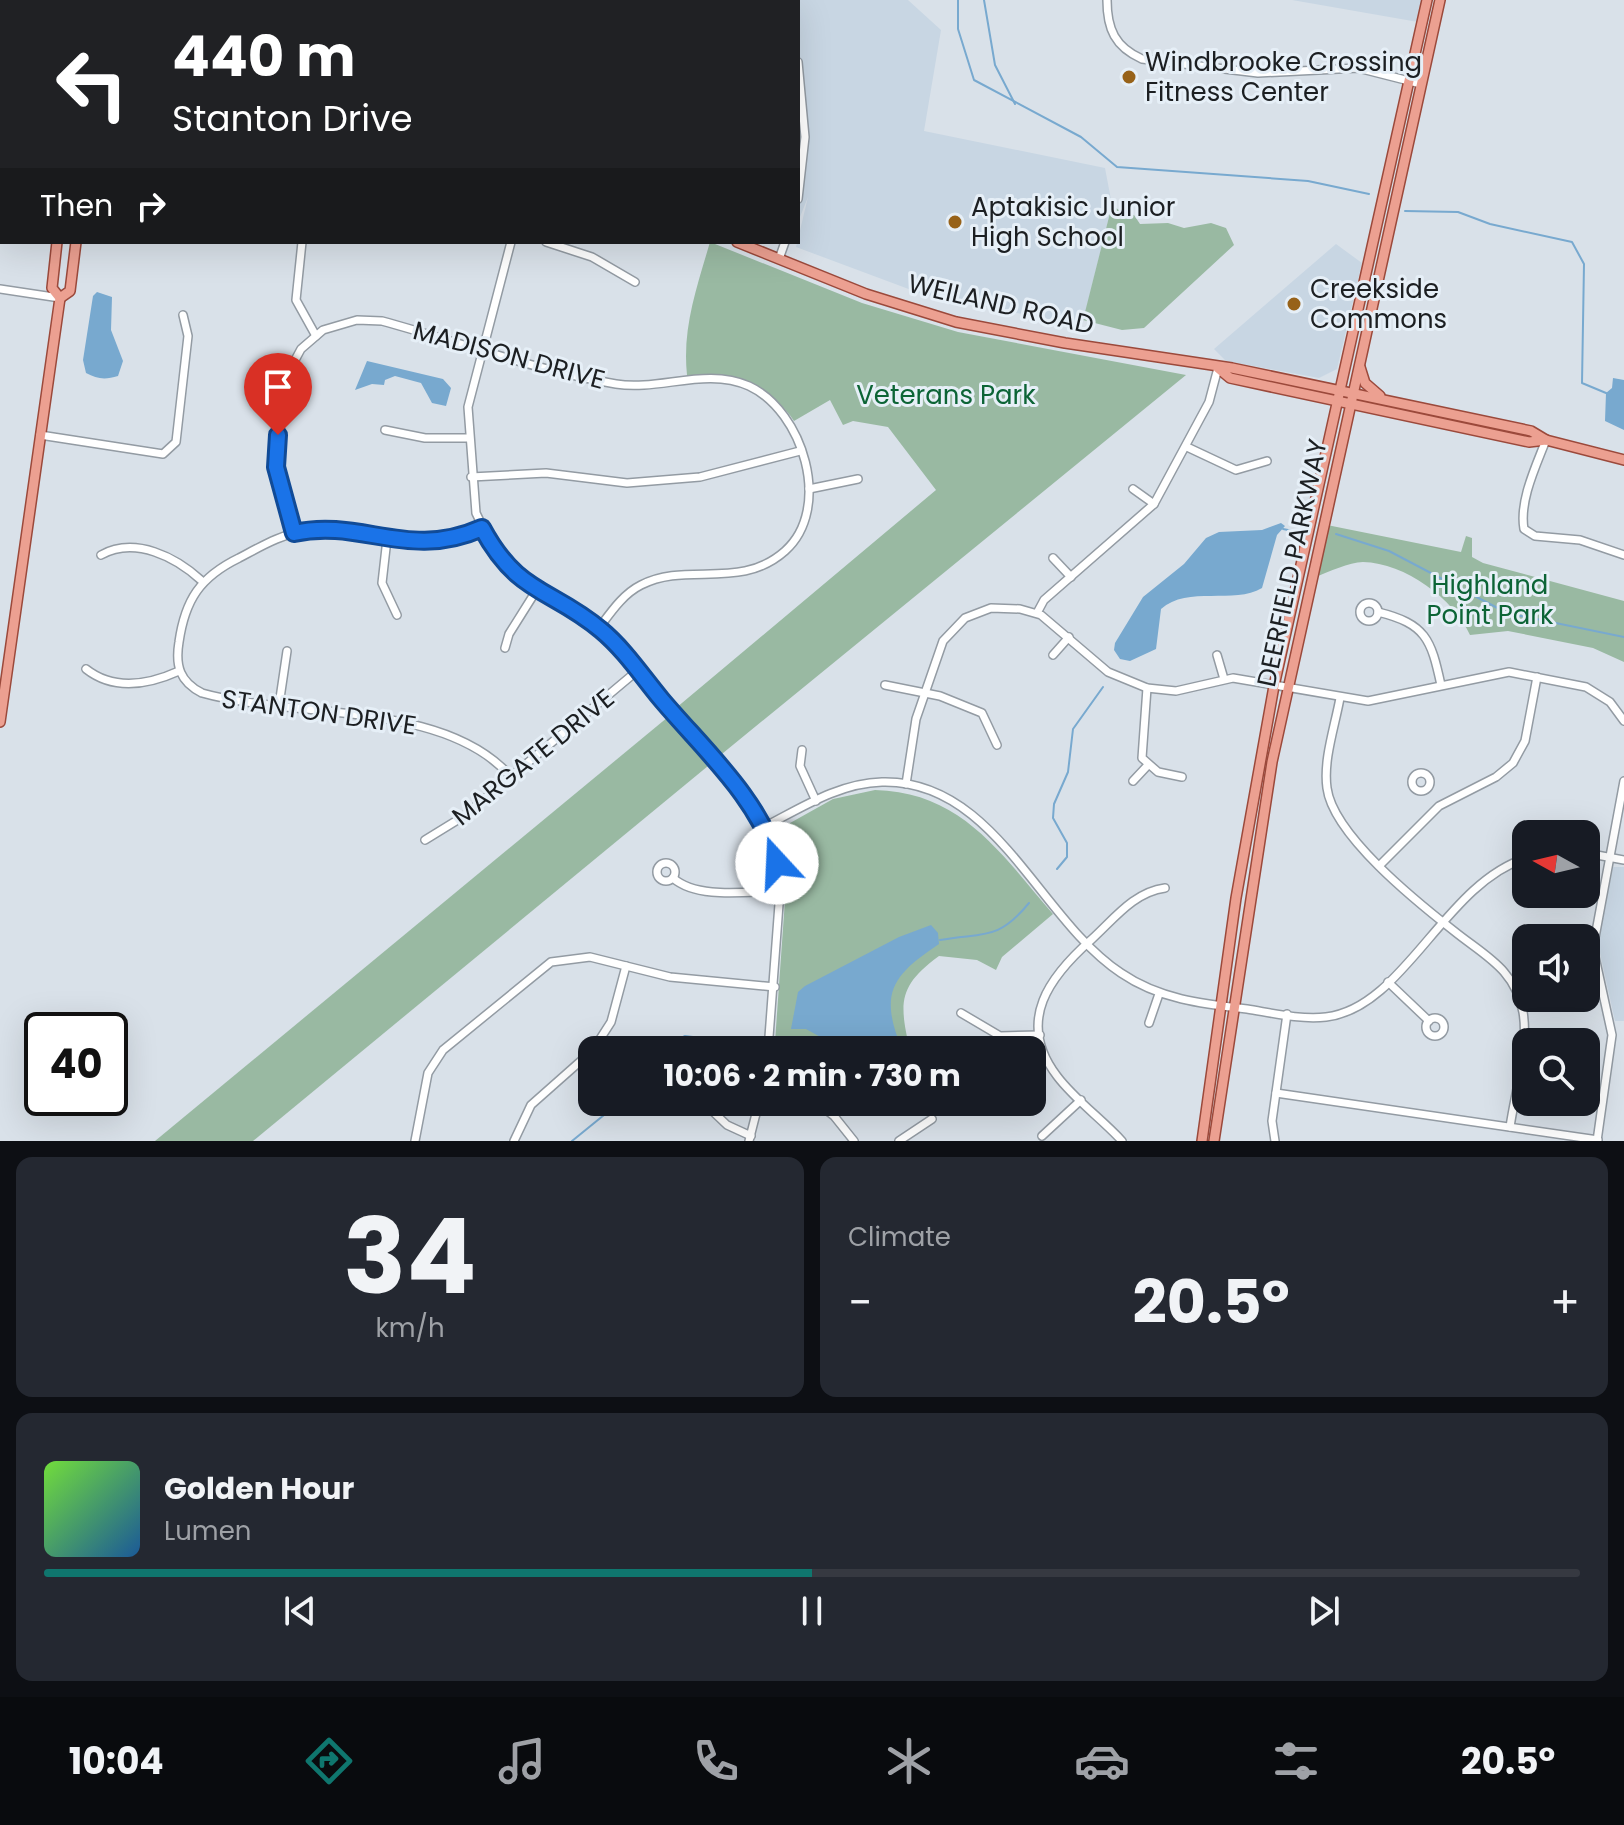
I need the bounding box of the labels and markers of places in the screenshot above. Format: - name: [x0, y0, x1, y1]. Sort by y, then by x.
- place label: Windbrooke Crossing Fitness Center: [1145, 44, 1422, 110]
- marker: Windbrooke Crossing Fitness Center: [1120, 68, 1138, 86]
- place label: Aptakisic Junior High School: [971, 189, 1175, 255]
- marker: Aptakisic Junior High School: [946, 213, 964, 231]
- place label: Creekside Commons: [1310, 271, 1447, 337]
- marker: Creekside Commons: [1285, 295, 1303, 313]
- pin: [244, 353, 312, 435]

